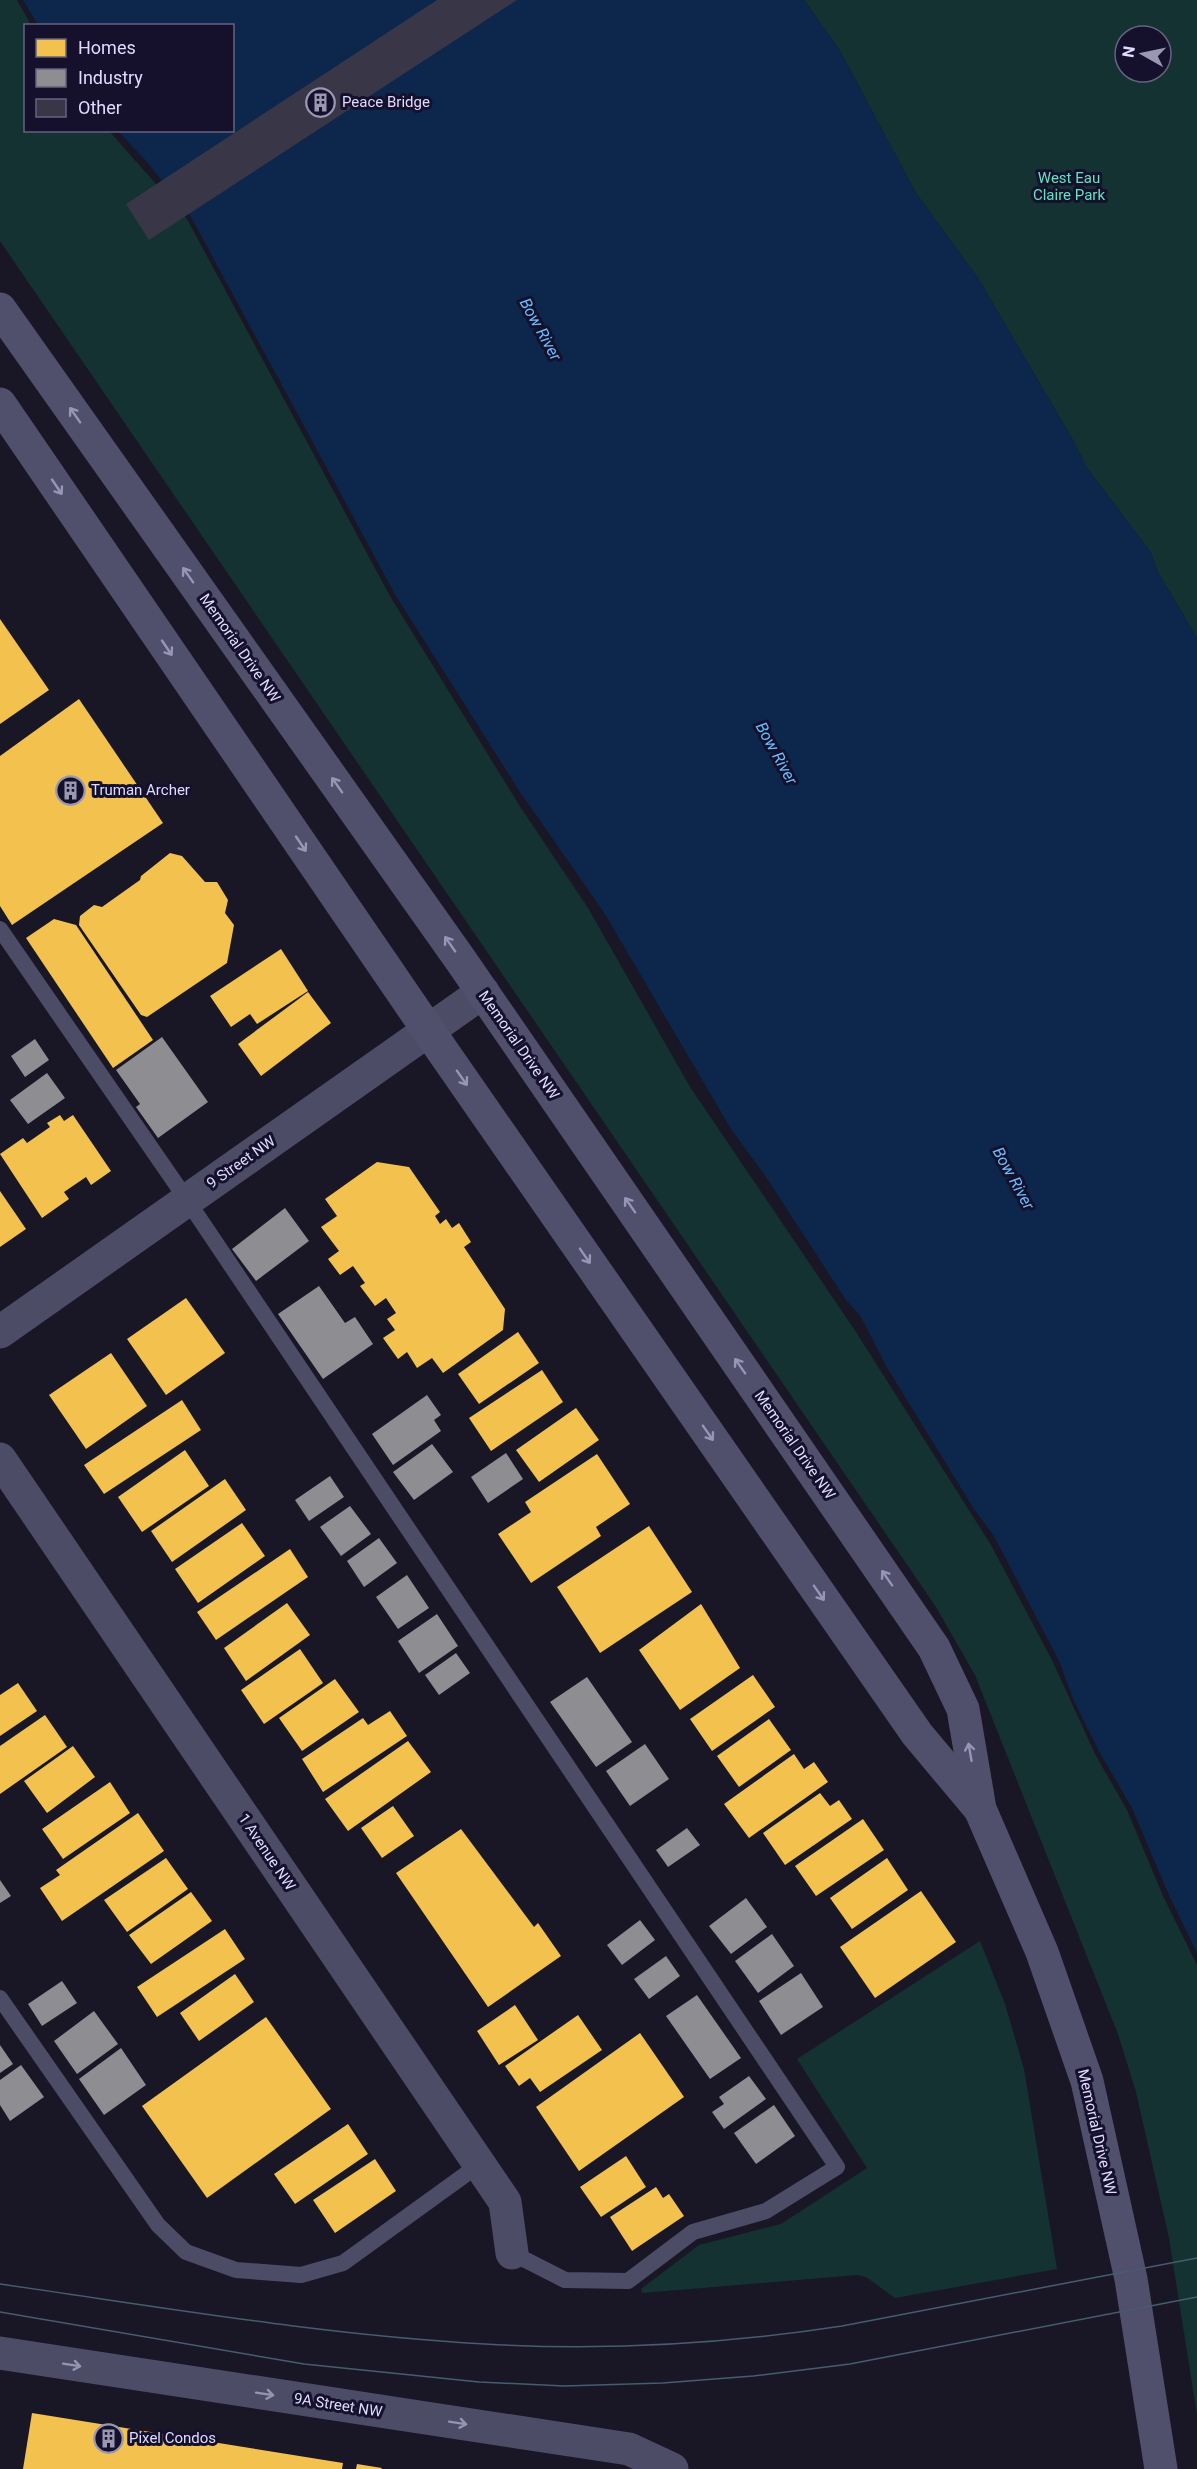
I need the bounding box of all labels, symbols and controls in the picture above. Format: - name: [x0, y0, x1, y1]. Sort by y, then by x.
- legend: [24, 24, 234, 132]
- north arrow: [1113, 24, 1173, 84]
- text: Homes: [78, 37, 136, 58]
- text: N: [1118, 45, 1139, 59]
- text: Industry: [78, 67, 143, 88]
- building icon: Peace Bridge: [305, 86, 337, 118]
- place label: Peace Bridge: [342, 93, 430, 111]
- text: Other: [78, 97, 122, 118]
- park label: West Eau Claire Park: [1033, 169, 1105, 204]
- water label: Bow River: [516, 295, 566, 364]
- one-way arrow: [69, 408, 81, 424]
- one-way arrow: [51, 479, 63, 495]
- one-way arrow: [182, 567, 194, 583]
- street label: Memorial Drive NW: [196, 590, 284, 706]
- one-way arrow: [161, 640, 173, 656]
- water label: Bow River: [752, 719, 802, 788]
- building icon: Truman Archer: [54, 774, 86, 806]
- one-way arrow: [331, 778, 343, 794]
- place label: Truman Archer: [91, 781, 190, 799]
- one-way arrow: [295, 835, 307, 852]
- one-way arrow: [443, 937, 456, 953]
- street label: Memorial Drive NW: [475, 987, 563, 1103]
- one-way arrow: [456, 1070, 468, 1086]
- street label: 9 Street NW: [203, 1132, 279, 1192]
- water label: Bow River: [989, 1144, 1039, 1213]
- one-way arrow: [624, 1198, 636, 1214]
- one-way arrow: [579, 1247, 591, 1263]
- one-way arrow: [734, 1358, 746, 1375]
- street label: Memorial Drive NW: [751, 1387, 839, 1503]
- one-way arrow: [702, 1424, 714, 1441]
- one-way arrow: [881, 1571, 893, 1587]
- one-way arrow: [813, 1584, 825, 1601]
- one-way arrow: [964, 1742, 975, 1762]
- street label: 1 Avenue NW: [235, 1810, 299, 1894]
- street label: Memorial Drive NW: [1074, 2067, 1120, 2197]
- one-way arrow: [62, 2360, 82, 2371]
- one-way arrow: [255, 2388, 275, 2399]
- street label: 9A Street NW: [293, 2389, 383, 2421]
- one-way arrow: [448, 2417, 467, 2428]
- building icon: Pixel Condos: [92, 2422, 124, 2454]
- place label: Pixel Condos: [129, 2429, 216, 2447]

